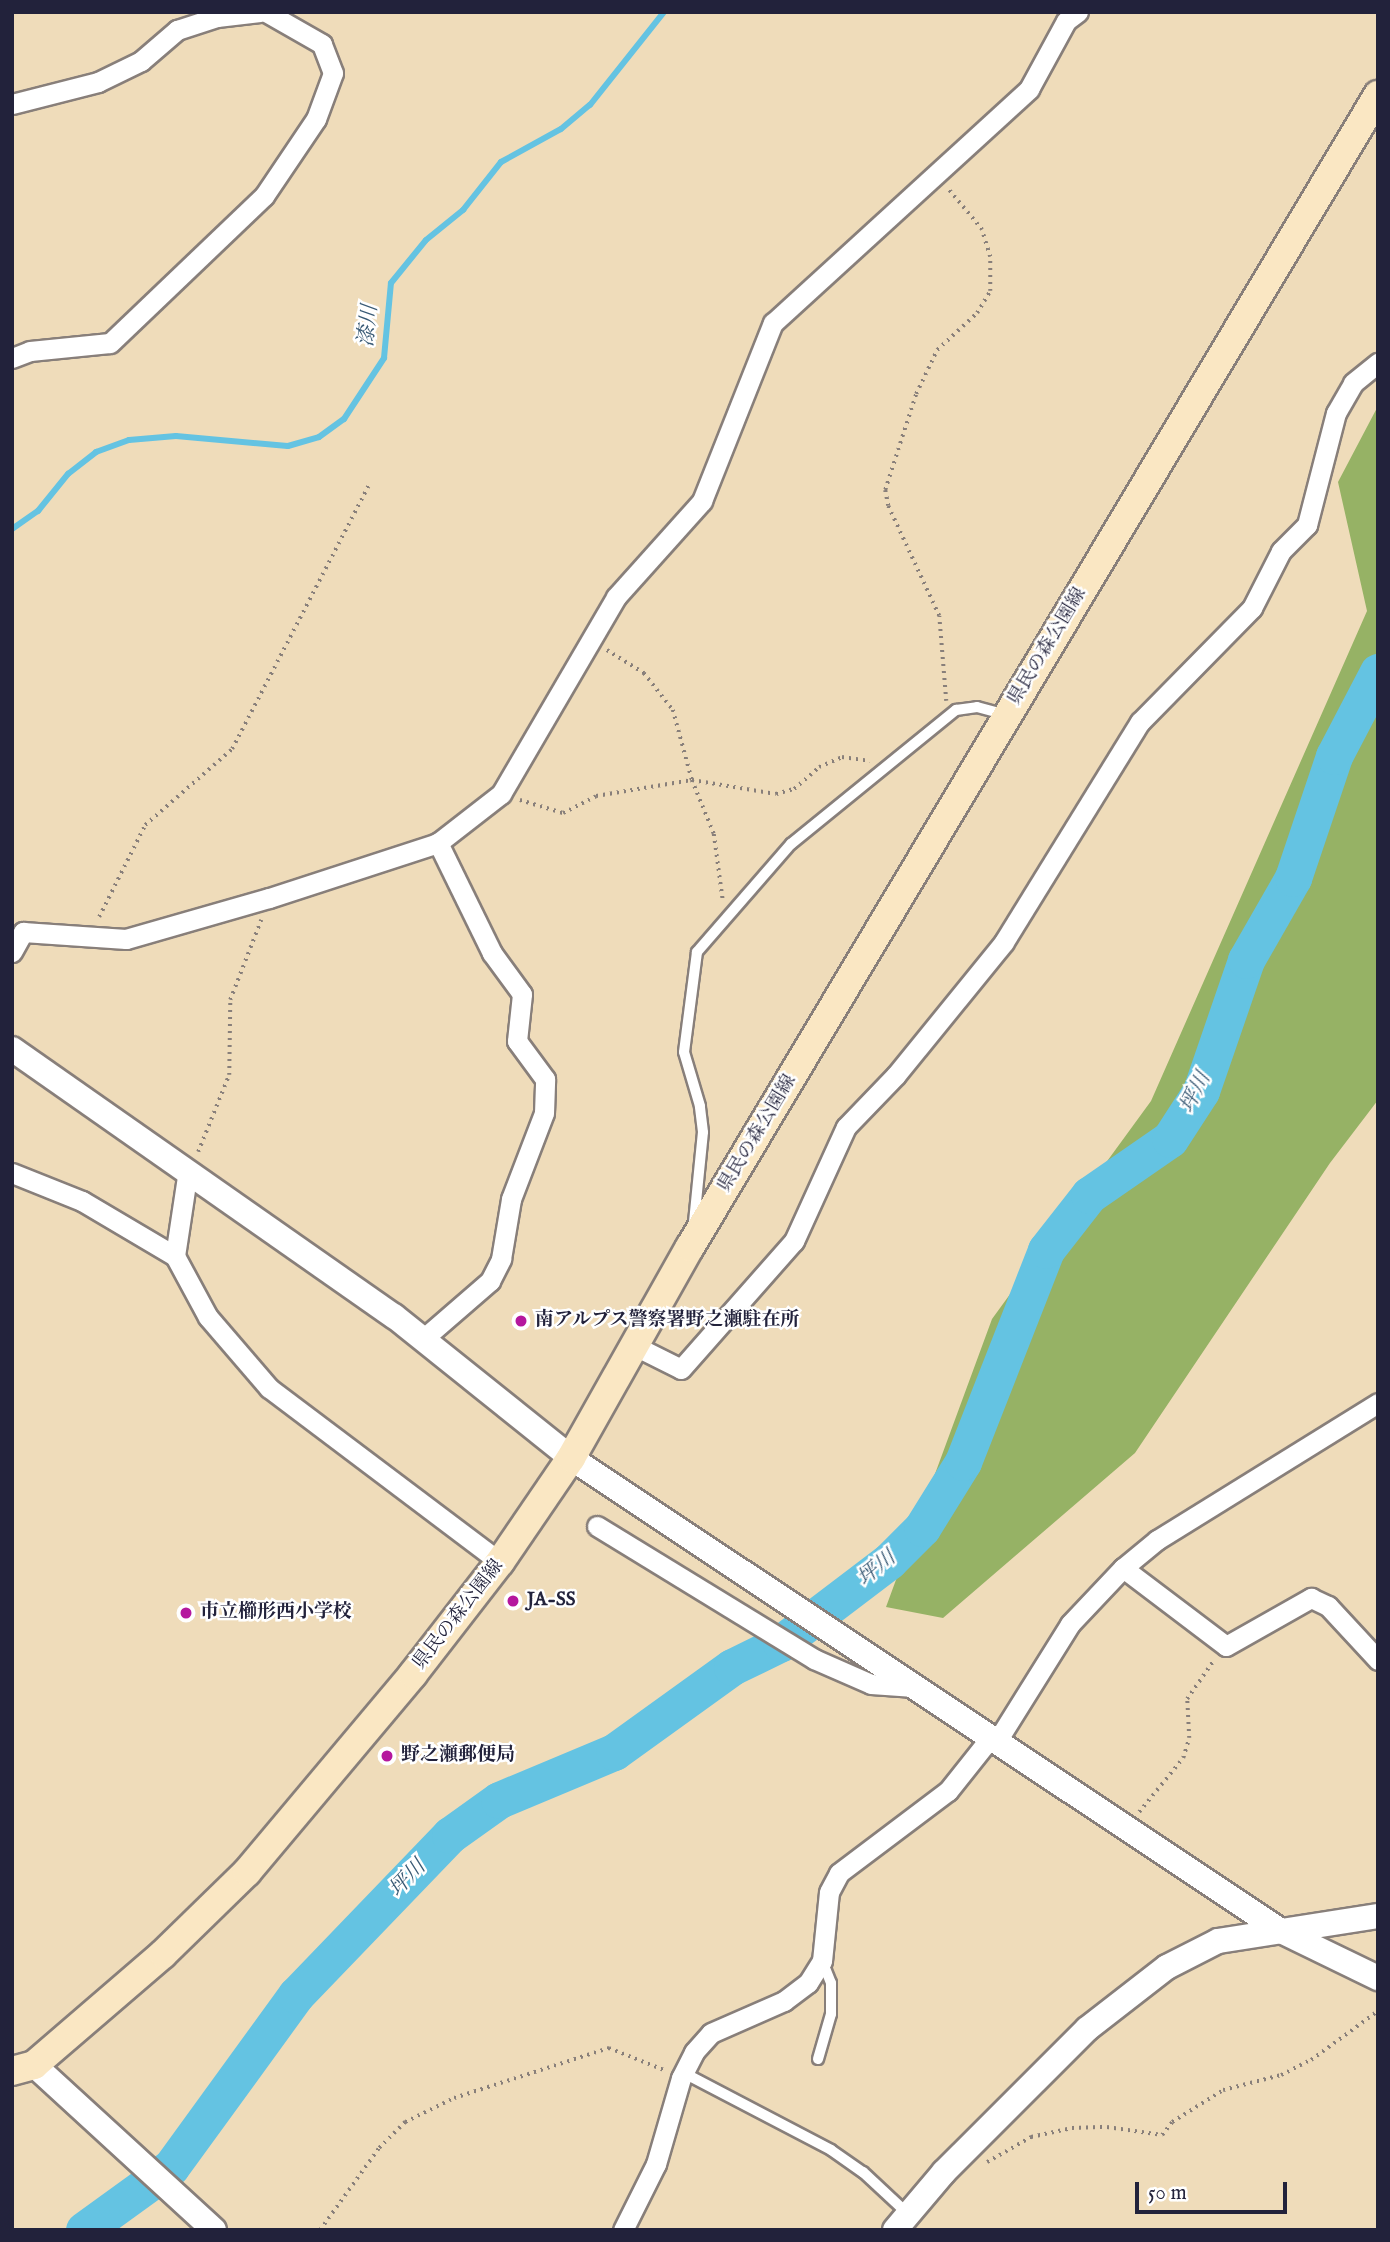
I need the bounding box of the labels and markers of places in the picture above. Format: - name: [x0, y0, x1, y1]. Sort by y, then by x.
- place label: 南アルプス警察署野之瀬駐在所: [535, 1310, 801, 1332]
- marker: 南アルプス警察署野之瀬駐在所: [513, 1313, 529, 1329]
- place label: JA-SS: [527, 1590, 575, 1612]
- marker: JA-SS: [505, 1593, 521, 1609]
- place label: 市立櫛形西小学校: [200, 1602, 352, 1624]
- marker: 市立櫛形西小学校: [178, 1605, 194, 1621]
- place label: 野之瀬郵便局: [401, 1745, 515, 1767]
- marker: 野之瀬郵便局: [379, 1748, 395, 1764]

